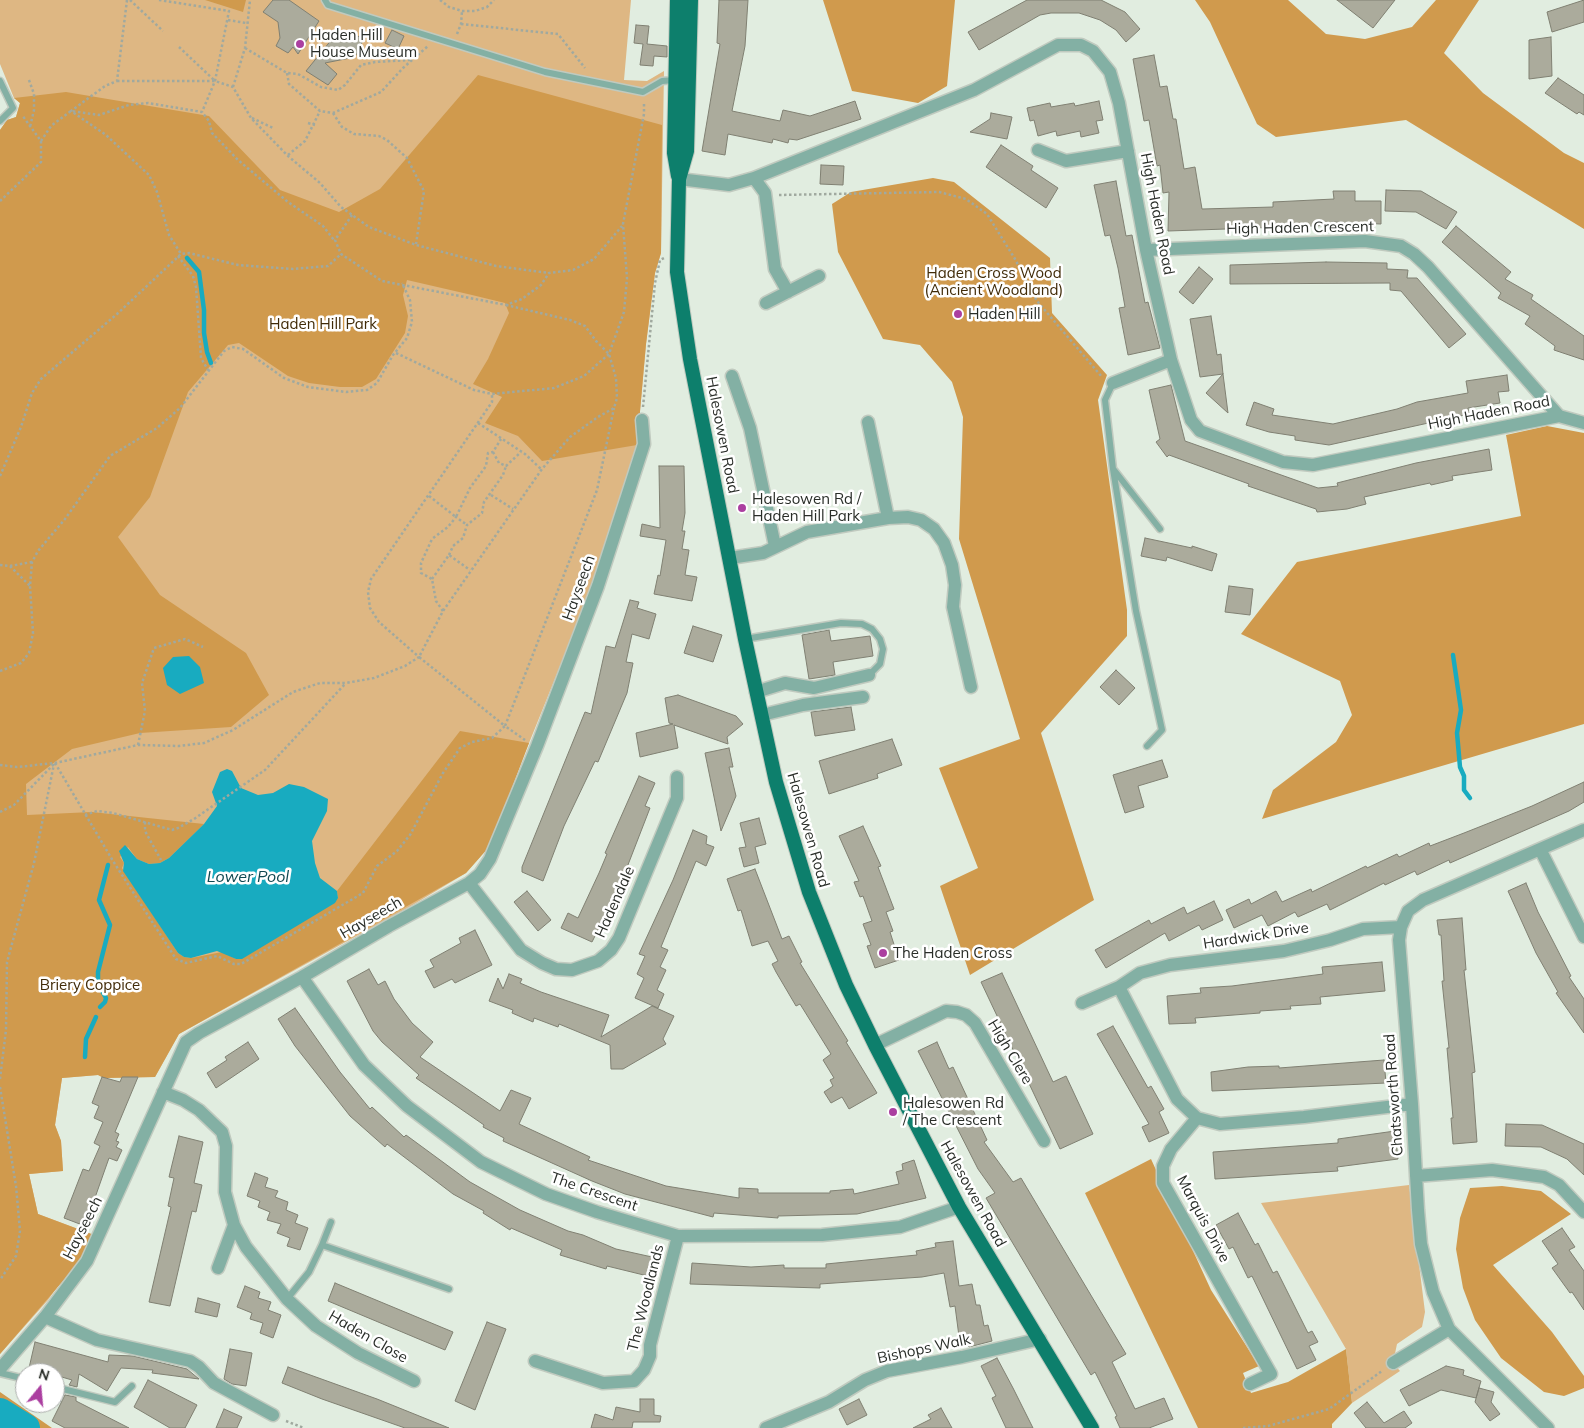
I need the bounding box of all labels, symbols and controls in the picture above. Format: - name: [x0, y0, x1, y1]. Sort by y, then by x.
- place label: Haden Hill House Museum: [310, 26, 417, 61]
- marker: Haden Hill House Museum: [294, 38, 306, 50]
- street label: High Haden Road: [1136, 151, 1178, 277]
- street label: High Haden Crescent: [1226, 218, 1374, 238]
- park label: Haden Cross Wood (Ancient Woodland): [925, 264, 1063, 299]
- place label: Haden Hill: [968, 305, 1041, 323]
- marker: Haden Hill: [952, 308, 964, 320]
- park label: Haden Hill Park: [269, 315, 377, 333]
- street label: Halesowen Road: [702, 375, 742, 495]
- street label: High Haden Road: [1426, 392, 1552, 434]
- place label: Halesowen Rd / Haden Hill Park: [752, 490, 861, 525]
- marker: Halesowen Rd / Haden Hill Park: [736, 502, 748, 514]
- street label: Hayseech: [559, 553, 599, 623]
- street label: Halesowen Road: [783, 770, 833, 890]
- street label: Hadendale: [591, 864, 639, 940]
- water label: Lower Pool: [207, 867, 289, 887]
- street label: Hayseech: [337, 893, 405, 943]
- street label: Hardwick Drive: [1202, 919, 1310, 953]
- place label: The Haden Cross: [893, 944, 1012, 962]
- marker: The Haden Cross: [877, 947, 889, 959]
- park label: Briery Coppice: [40, 976, 140, 994]
- street label: High Clere: [984, 1016, 1036, 1088]
- street label: Chatsworth Road: [1381, 1033, 1407, 1157]
- place label: Halesowen Rd / The Crescent: [903, 1094, 1004, 1129]
- marker: Halesowen Rd / The Crescent: [887, 1106, 899, 1118]
- street label: Halesowen Road: [936, 1138, 1010, 1250]
- street label: The Crescent: [548, 1169, 640, 1215]
- street label: Marquis Drive: [1173, 1172, 1233, 1266]
- street label: Hayseech: [59, 1194, 107, 1262]
- street label: The Woodlands: [624, 1243, 668, 1353]
- street label: Haden Close: [325, 1307, 411, 1367]
- street label: Bishops Walk: [876, 1330, 972, 1368]
- north arrow: [15, 1363, 65, 1413]
- text: N: [36, 1364, 52, 1385]

